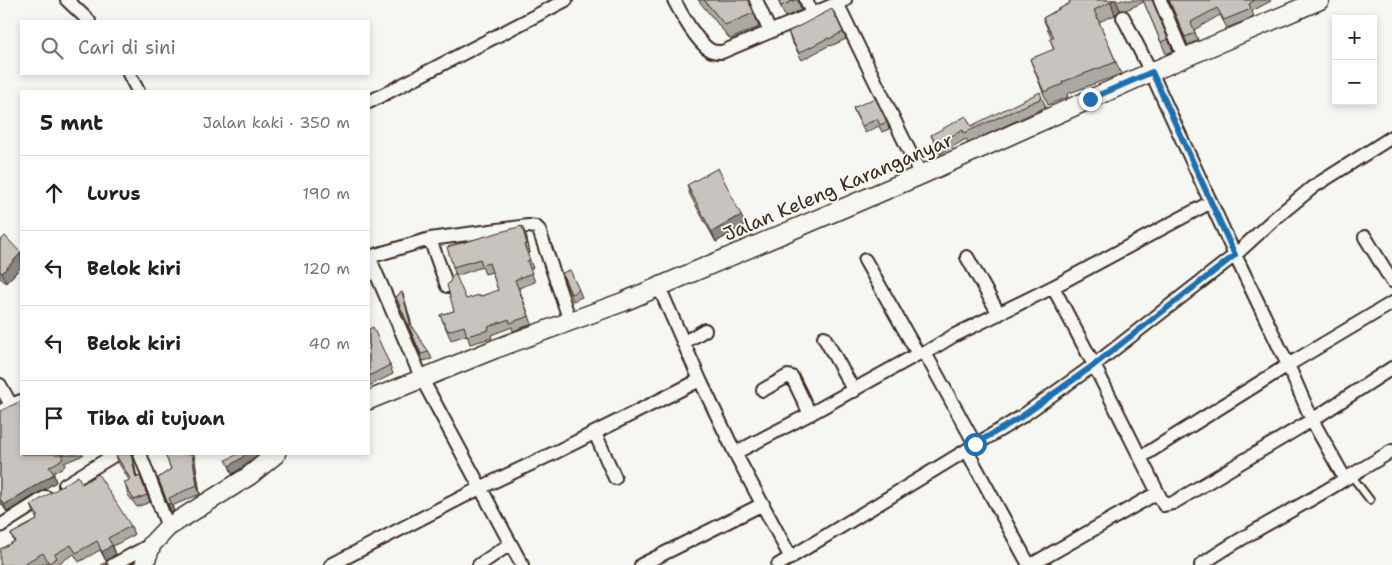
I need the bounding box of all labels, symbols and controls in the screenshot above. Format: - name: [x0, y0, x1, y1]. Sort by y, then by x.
- map controls: [1332, 15, 1377, 105]
- button: +: [1332, 15, 1377, 60]
- search box: [20, 20, 370, 75]
- icon: search: [38, 34, 66, 62]
- text: Cari di sini: [78, 35, 176, 60]
- button: −: [1332, 60, 1377, 105]
- route end: [1079, 88, 1102, 111]
- text: 5 mnt: [40, 109, 103, 137]
- text: Jalan kaki · 350 m: [202, 112, 350, 133]
- street label: Jalan Keleng Karanganyar: [719, 127, 957, 247]
- icon: ahead: [40, 179, 68, 207]
- text: Lurus: [87, 181, 141, 206]
- text: 190 m: [303, 183, 350, 204]
- icon: left: [40, 254, 68, 282]
- text: Belok kiri: [87, 256, 181, 281]
- text: 120 m: [303, 258, 350, 279]
- icon: left: [40, 329, 68, 357]
- text: Belok kiri: [87, 331, 181, 356]
- text: 40 m: [308, 333, 350, 354]
- icon: arrive: [40, 404, 68, 432]
- text: Tiba di tujuan: [87, 406, 225, 431]
- route start: [964, 433, 987, 456]

